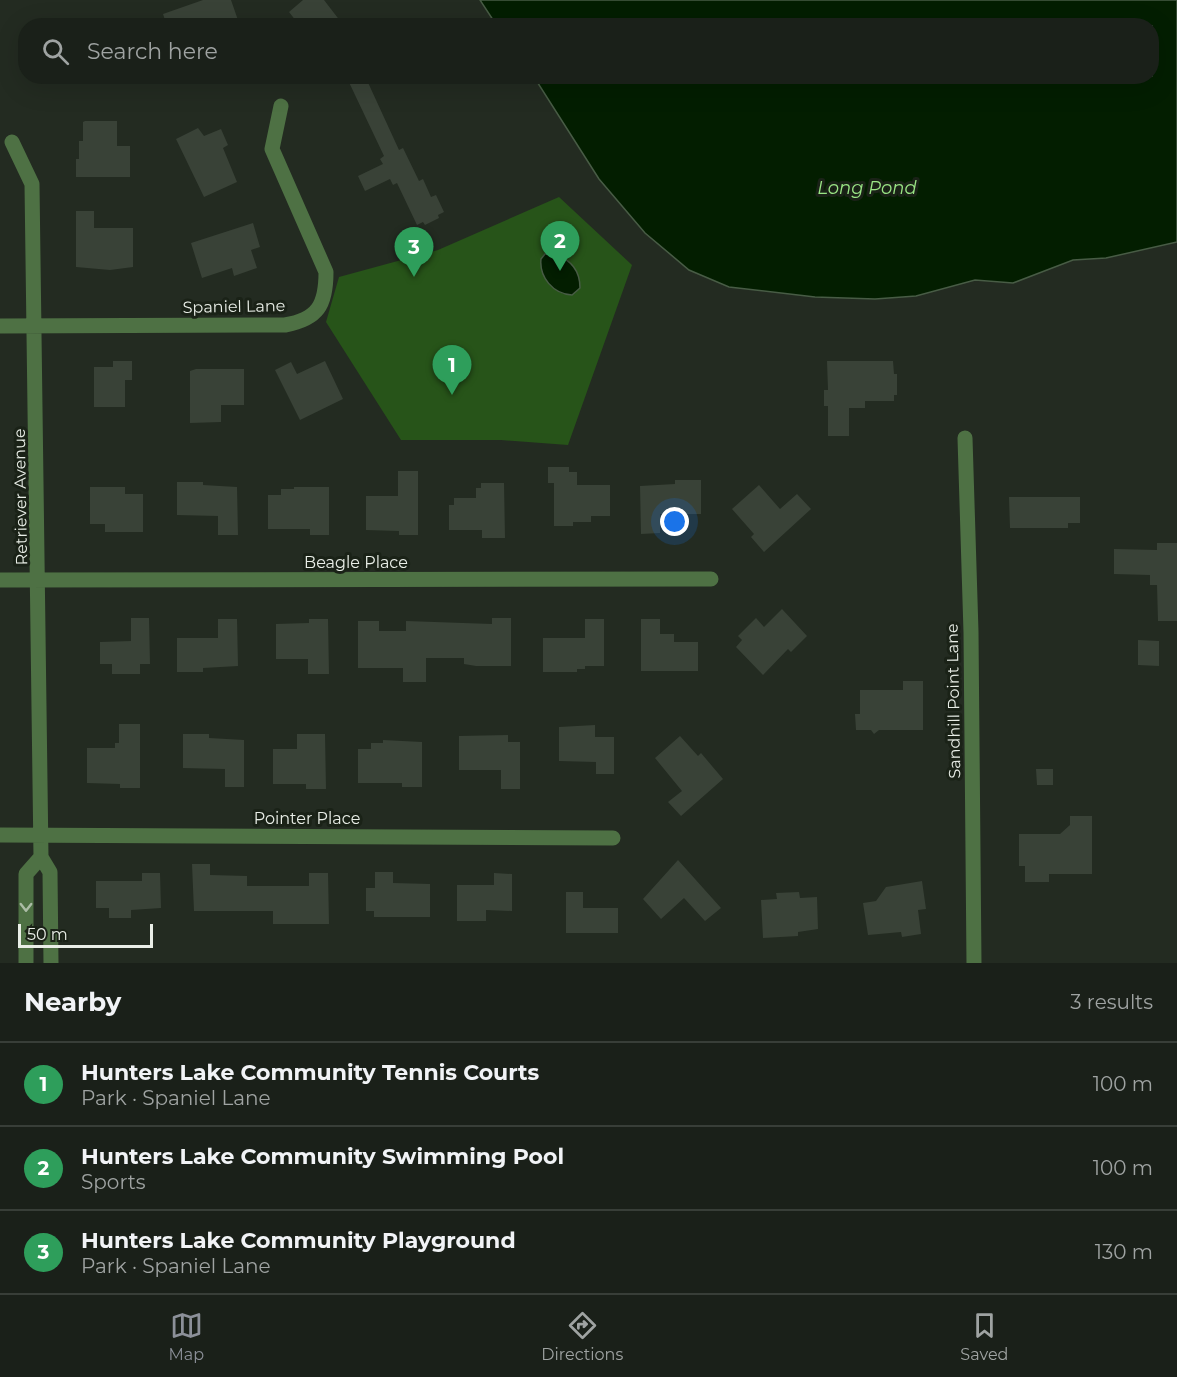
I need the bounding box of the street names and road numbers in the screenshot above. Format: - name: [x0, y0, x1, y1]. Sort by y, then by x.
- street label: Spaniel Lane: [182, 296, 286, 317]
- street label: Retriever Avenue: [10, 428, 31, 566]
- street label: Beagle Place: [304, 553, 408, 572]
- street label: Sandhill Point Lane: [943, 623, 964, 779]
- street label: Pointer Place: [254, 809, 360, 828]

